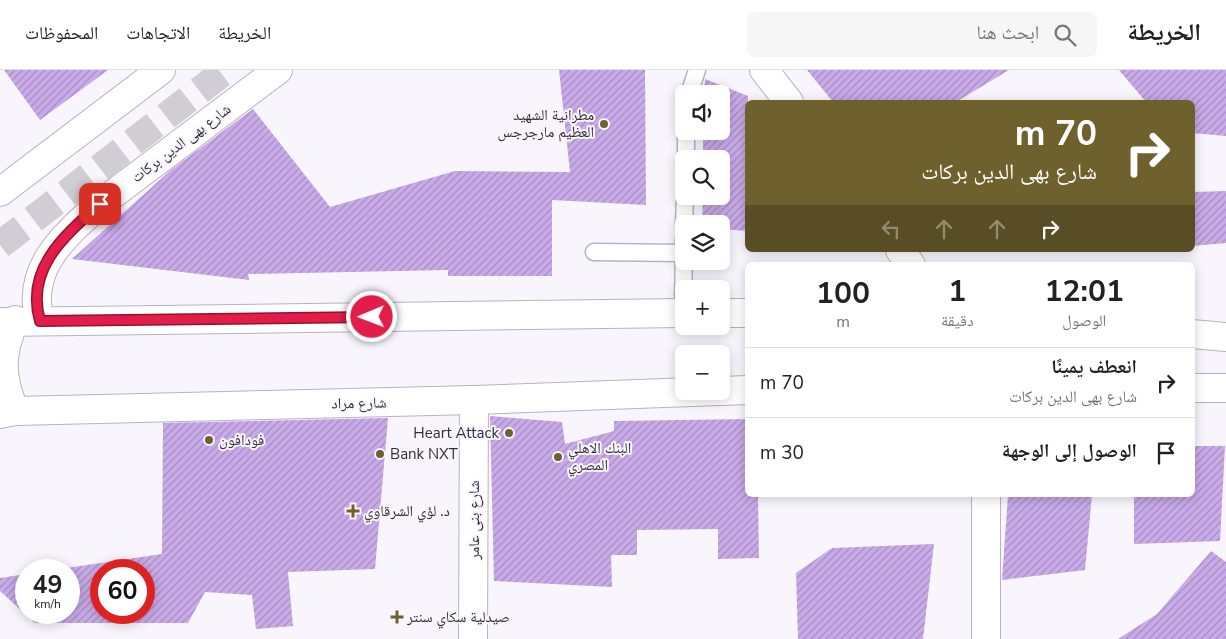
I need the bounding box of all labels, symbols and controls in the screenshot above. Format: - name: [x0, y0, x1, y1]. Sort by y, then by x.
- search box: [747, 12, 1097, 57]
- text: الخريطة: [1127, 16, 1201, 48]
- text: ابحث هنا: [977, 20, 1039, 46]
- text: المحفوظات: [25, 21, 98, 45]
- text: الاتجاهات: [126, 21, 190, 45]
- text: الخريطة: [218, 21, 271, 45]
- icon: search: [1051, 21, 1079, 49]
- map controls: [675, 85, 730, 400]
- button: sound: [675, 85, 730, 140]
- street label: شارع بهى الدين بركات: [127, 99, 235, 187]
- place label: مطرانية الشهيد العظيم مارجرجس: [498, 105, 594, 142]
- text: 70 m: [1015, 110, 1097, 157]
- marker: مطرانية الشهيد العظيم مارجرجس: [598, 118, 610, 130]
- icon: right: [1115, 120, 1180, 185]
- button: search: [675, 150, 730, 205]
- text: شارع بهى الدين بركات: [921, 157, 1097, 187]
- pin: [79, 183, 121, 225]
- icon: arrive: [86, 190, 114, 218]
- button: layers: [675, 215, 730, 270]
- icon: left: [877, 215, 905, 243]
- icon: ahead: [930, 215, 958, 243]
- icon: ahead: [983, 215, 1011, 243]
- icon: right: [1036, 215, 1064, 243]
- text: 1: [948, 271, 966, 312]
- text: 12:01: [1045, 271, 1124, 312]
- text: 100: [816, 273, 870, 314]
- button: +: [675, 280, 730, 335]
- position arrow: [345, 290, 397, 342]
- text: دقيقة: [941, 310, 974, 332]
- text: الوصول: [1062, 310, 1106, 332]
- text: m: [836, 311, 850, 333]
- button: −: [675, 345, 730, 400]
- text: انعطف يمينًا: [1051, 354, 1137, 380]
- icon: right: [1152, 369, 1180, 397]
- text: 70 m: [760, 370, 804, 396]
- text: شارع بهى الدين بركات: [1009, 386, 1137, 408]
- street label: شارع مراد: [331, 393, 387, 413]
- place label: Heart Attack: [413, 423, 499, 443]
- marker: Heart Attack: [503, 427, 515, 439]
- place label: فودافون: [219, 430, 264, 450]
- marker: فودافون: [203, 434, 215, 446]
- place label: البنك الاهلي المصري: [568, 438, 631, 477]
- text: الوصول إلى الوجهة: [1002, 438, 1137, 464]
- icon: arrive: [1152, 439, 1180, 467]
- text: 30 m: [760, 440, 804, 466]
- place label: Bank NXT: [390, 444, 458, 464]
- marker: Bank NXT: [374, 448, 386, 460]
- marker: البنك الاهلي المصري: [552, 451, 564, 463]
- street label: شارع بنى عامر: [464, 480, 484, 561]
- place label: د. لؤي الشرقاوي: [364, 501, 450, 523]
- marker: د. لؤي الشرقاوي: [346, 504, 360, 518]
- speed limit sign: 60: [90, 559, 155, 624]
- text: 49: [32, 568, 63, 602]
- text: km/h: [34, 596, 61, 612]
- place label: صيدلية سكاي سنتر: [406, 607, 510, 629]
- marker: صيدلية سكاي سنتر: [391, 611, 403, 623]

